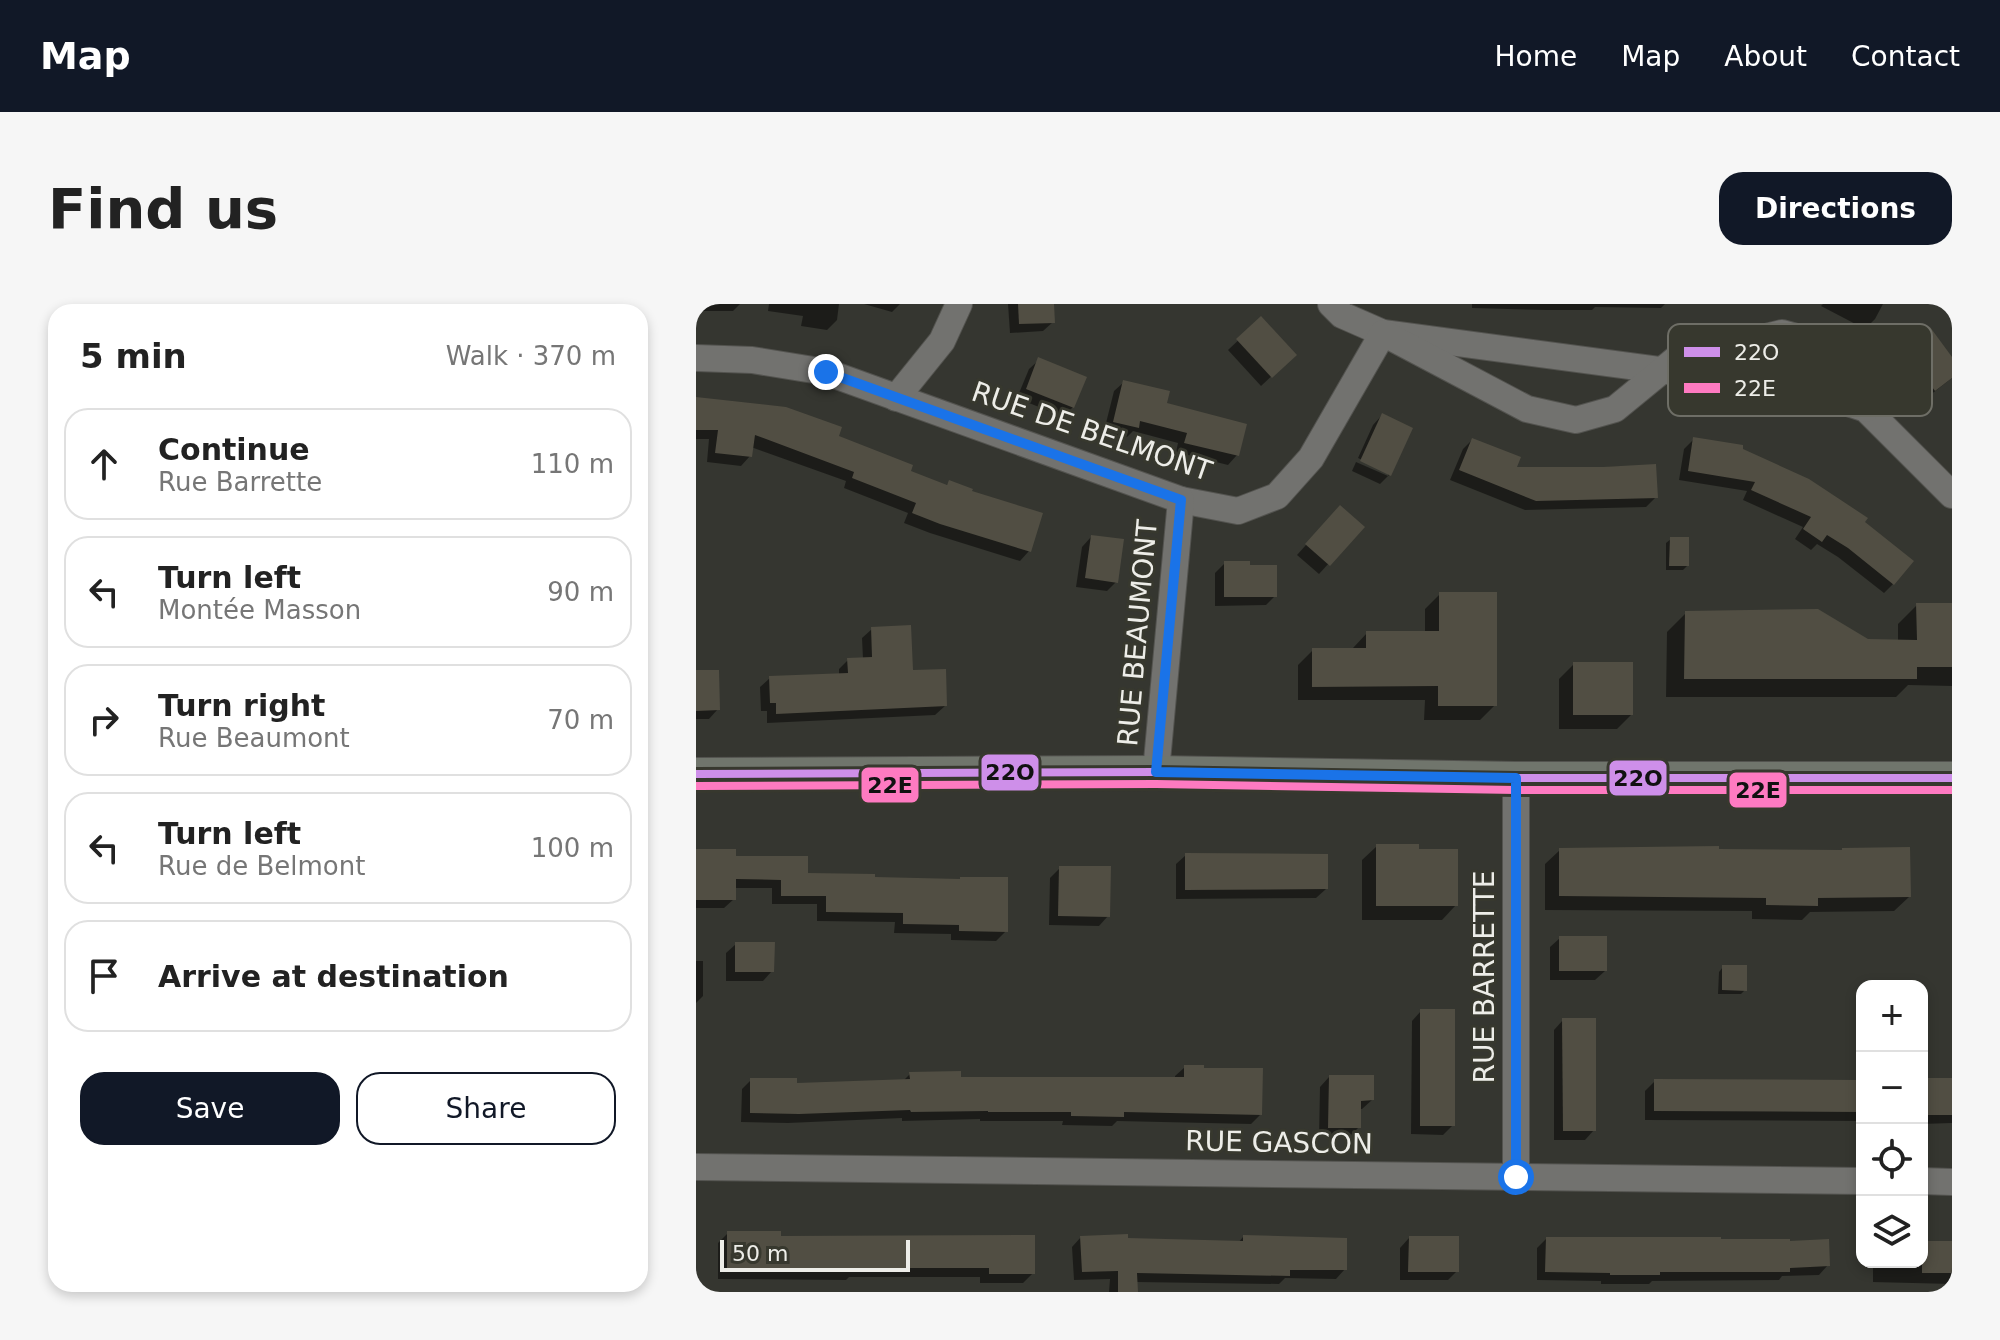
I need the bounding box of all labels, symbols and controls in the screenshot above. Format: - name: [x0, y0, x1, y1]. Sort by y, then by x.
- text: Map: [40, 34, 131, 78]
- text: Home: [1494, 40, 1577, 73]
- text: Map: [1621, 40, 1680, 73]
- text: About: [1724, 40, 1807, 73]
- text: Contact: [1851, 40, 1960, 73]
- button: Directions: [1719, 172, 1952, 245]
- text: Find us: [48, 176, 278, 241]
- legend: [1668, 324, 1932, 416]
- text: 5 min: [80, 336, 187, 376]
- text: 22O: [1734, 340, 1779, 365]
- text: Walk · 370 m: [446, 341, 616, 371]
- route end: [808, 354, 844, 390]
- street label: RUE DE BELMONT: [968, 375, 1217, 488]
- text: 22E: [1734, 376, 1776, 401]
- text: Continue: [158, 432, 310, 467]
- icon: ahead: [82, 442, 126, 486]
- text: 110 m: [531, 449, 614, 479]
- text: Rue Barrette: [158, 467, 322, 497]
- street label: RUE BEAUMONT: [1111, 517, 1164, 748]
- text: Turn left: [158, 560, 301, 595]
- icon: left: [82, 570, 126, 614]
- text: 90 m: [547, 577, 614, 607]
- text: Montée Masson: [158, 595, 361, 625]
- text: Turn right: [158, 688, 325, 723]
- icon: right: [82, 698, 126, 742]
- text: 70 m: [547, 705, 614, 735]
- text: Rue Beaumont: [158, 723, 350, 753]
- line badge: 22O: [980, 753, 1040, 792]
- line badge: 22O: [1608, 759, 1668, 797]
- text: 22O: [985, 760, 1035, 785]
- line badge: 22E: [860, 766, 920, 804]
- text: 22O: [1613, 766, 1663, 791]
- line badge: 22E: [1728, 771, 1788, 809]
- text: 22E: [867, 773, 913, 798]
- text: 22E: [1735, 778, 1781, 803]
- text: Turn left: [158, 816, 301, 851]
- icon: left: [82, 826, 126, 870]
- text: 100 m: [531, 833, 614, 863]
- text: Rue de Belmont: [158, 851, 365, 881]
- street label: RUE BARRETTE: [1468, 871, 1501, 1083]
- icon: arrive: [82, 954, 126, 998]
- text: Arrive at destination: [158, 959, 509, 994]
- map controls: [1856, 980, 1928, 1268]
- button: +: [1856, 980, 1928, 1052]
- button: −: [1856, 1052, 1928, 1124]
- button: Save: [80, 1072, 340, 1145]
- button: Share: [356, 1072, 616, 1145]
- street label: RUE GASCON: [1185, 1124, 1373, 1161]
- button: locate: [1856, 1124, 1928, 1196]
- route start: [1498, 1159, 1534, 1195]
- button: layers: [1856, 1196, 1928, 1268]
- scale bar: [720, 1236, 910, 1272]
- text: 50 m: [732, 1241, 788, 1266]

